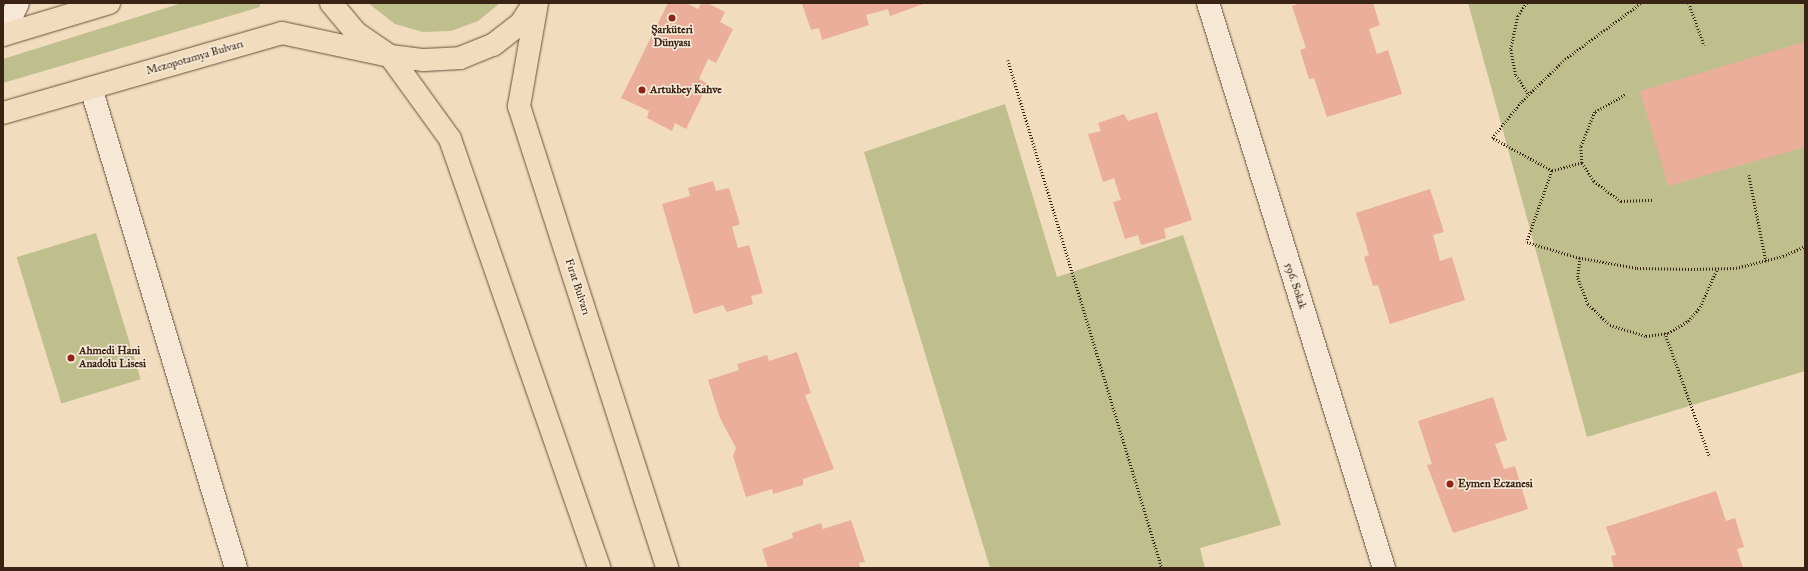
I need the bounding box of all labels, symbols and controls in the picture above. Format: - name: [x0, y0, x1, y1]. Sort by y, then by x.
- marker: Şarküteri Dünyası: [667, 13, 677, 23]
- place label: Şarküteri Dünyası: [651, 24, 693, 50]
- street label: Mezopotamya Bulvarı: [145, 38, 245, 78]
- place label: Artukbey Kahve: [650, 83, 722, 97]
- marker: Artukbey Kahve: [637, 85, 647, 95]
- street label: Fırat Bulvarı: [562, 257, 592, 317]
- street label: 596. Sokak: [1281, 261, 1309, 311]
- place label: Ahmedi Hani Anadolu Lisesi: [79, 345, 146, 371]
- marker: Ahmedi Hani Anadolu Lisesi: [66, 353, 76, 363]
- place label: Eymen Eczanesi: [1458, 477, 1533, 491]
- marker: Eymen Eczanesi: [1445, 479, 1455, 489]

